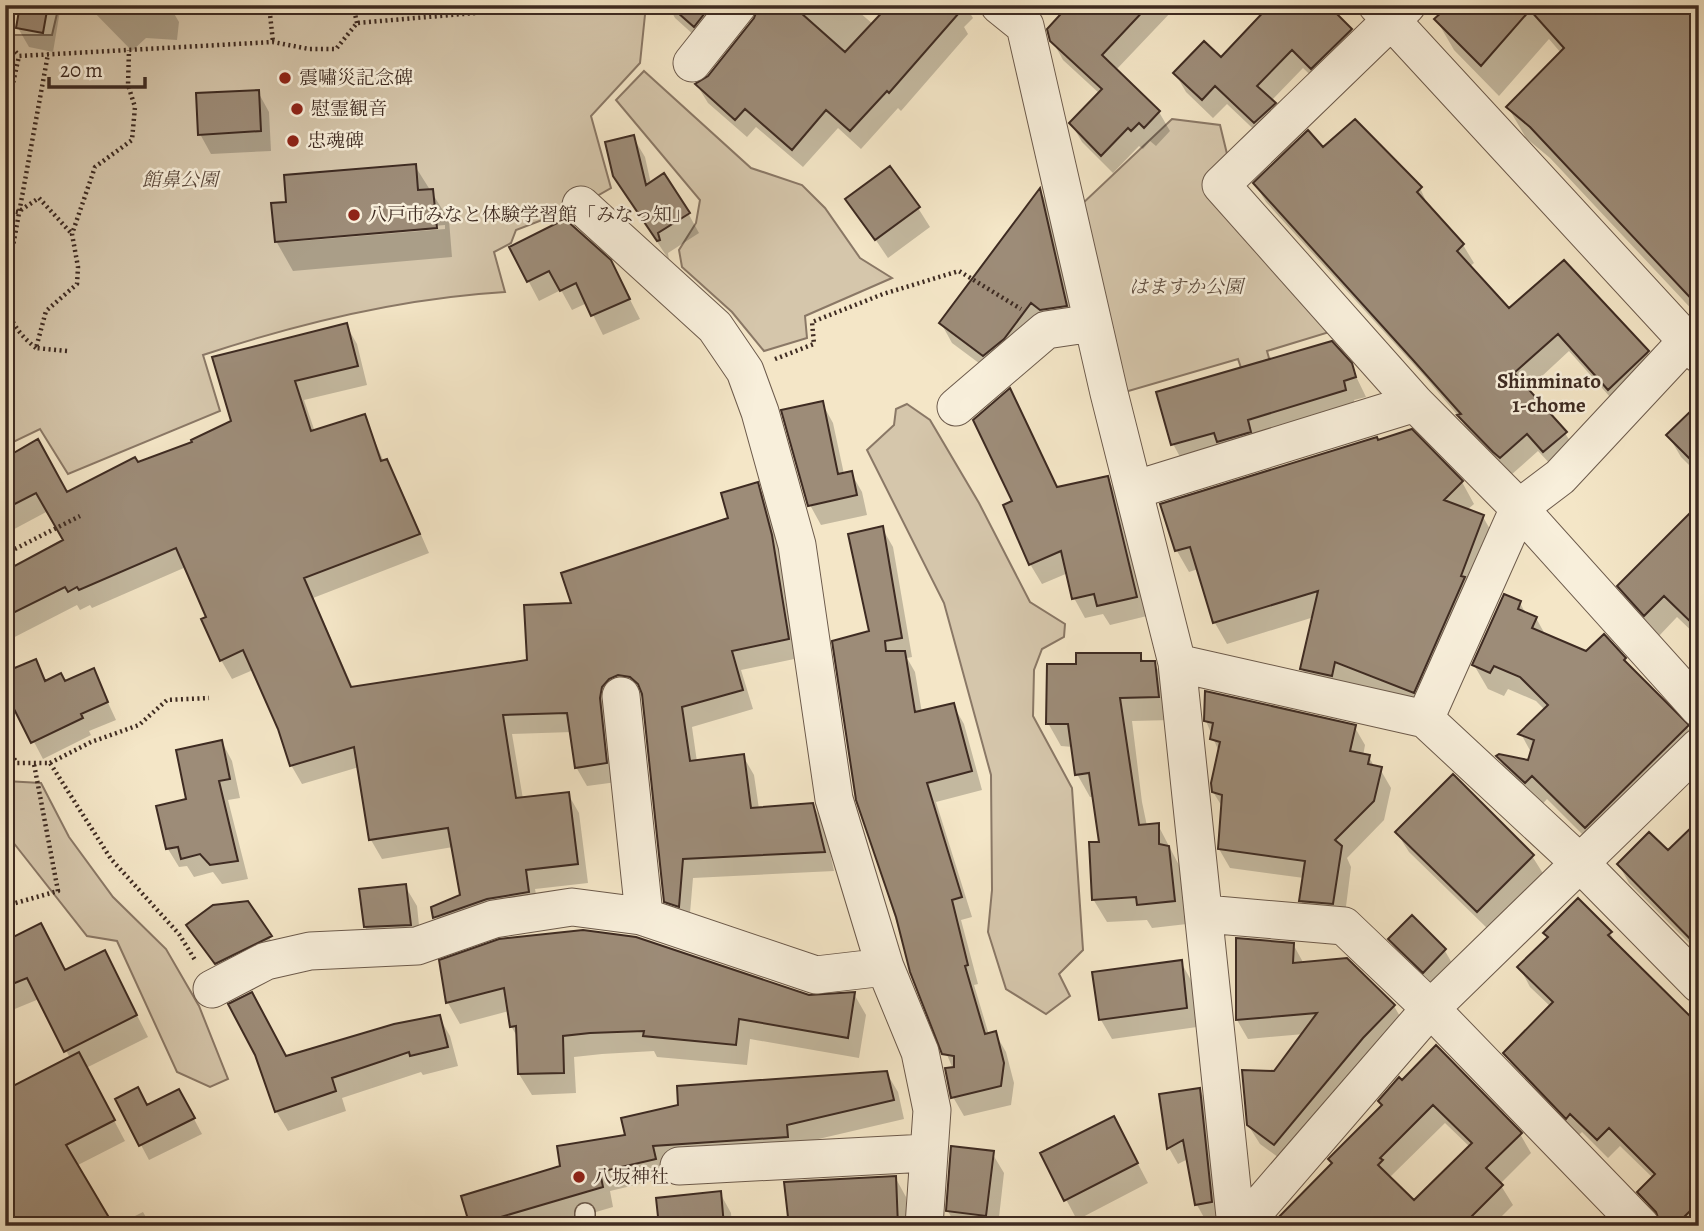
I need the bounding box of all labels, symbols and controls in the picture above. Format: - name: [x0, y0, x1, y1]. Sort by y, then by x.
- scale bar: [49, 46, 145, 90]
- text: 20 m: [60, 56, 103, 84]
- place label: 震嘯災記念碑: [299, 65, 413, 91]
- marker: 震嘯災記念碑: [277, 70, 293, 86]
- place label: 慰霊観音: [311, 96, 387, 122]
- marker: 慰霊観音: [289, 101, 305, 117]
- place label: 忠魂碑: [307, 128, 364, 154]
- marker: 忠魂碑: [285, 133, 301, 149]
- park label: 館鼻公園: [142, 167, 221, 193]
- place label: 八戸市みなと体験学習館「みなっ知」: [368, 202, 691, 228]
- marker: 八戸市みなと体験学習館「みなっ知」: [346, 207, 362, 223]
- park label: はますか公園: [1129, 274, 1246, 300]
- district label: Shinminato 1-chome: [1497, 367, 1601, 419]
- place label: 八坂神社: [593, 1164, 669, 1190]
- marker: 八坂神社: [571, 1169, 587, 1185]

